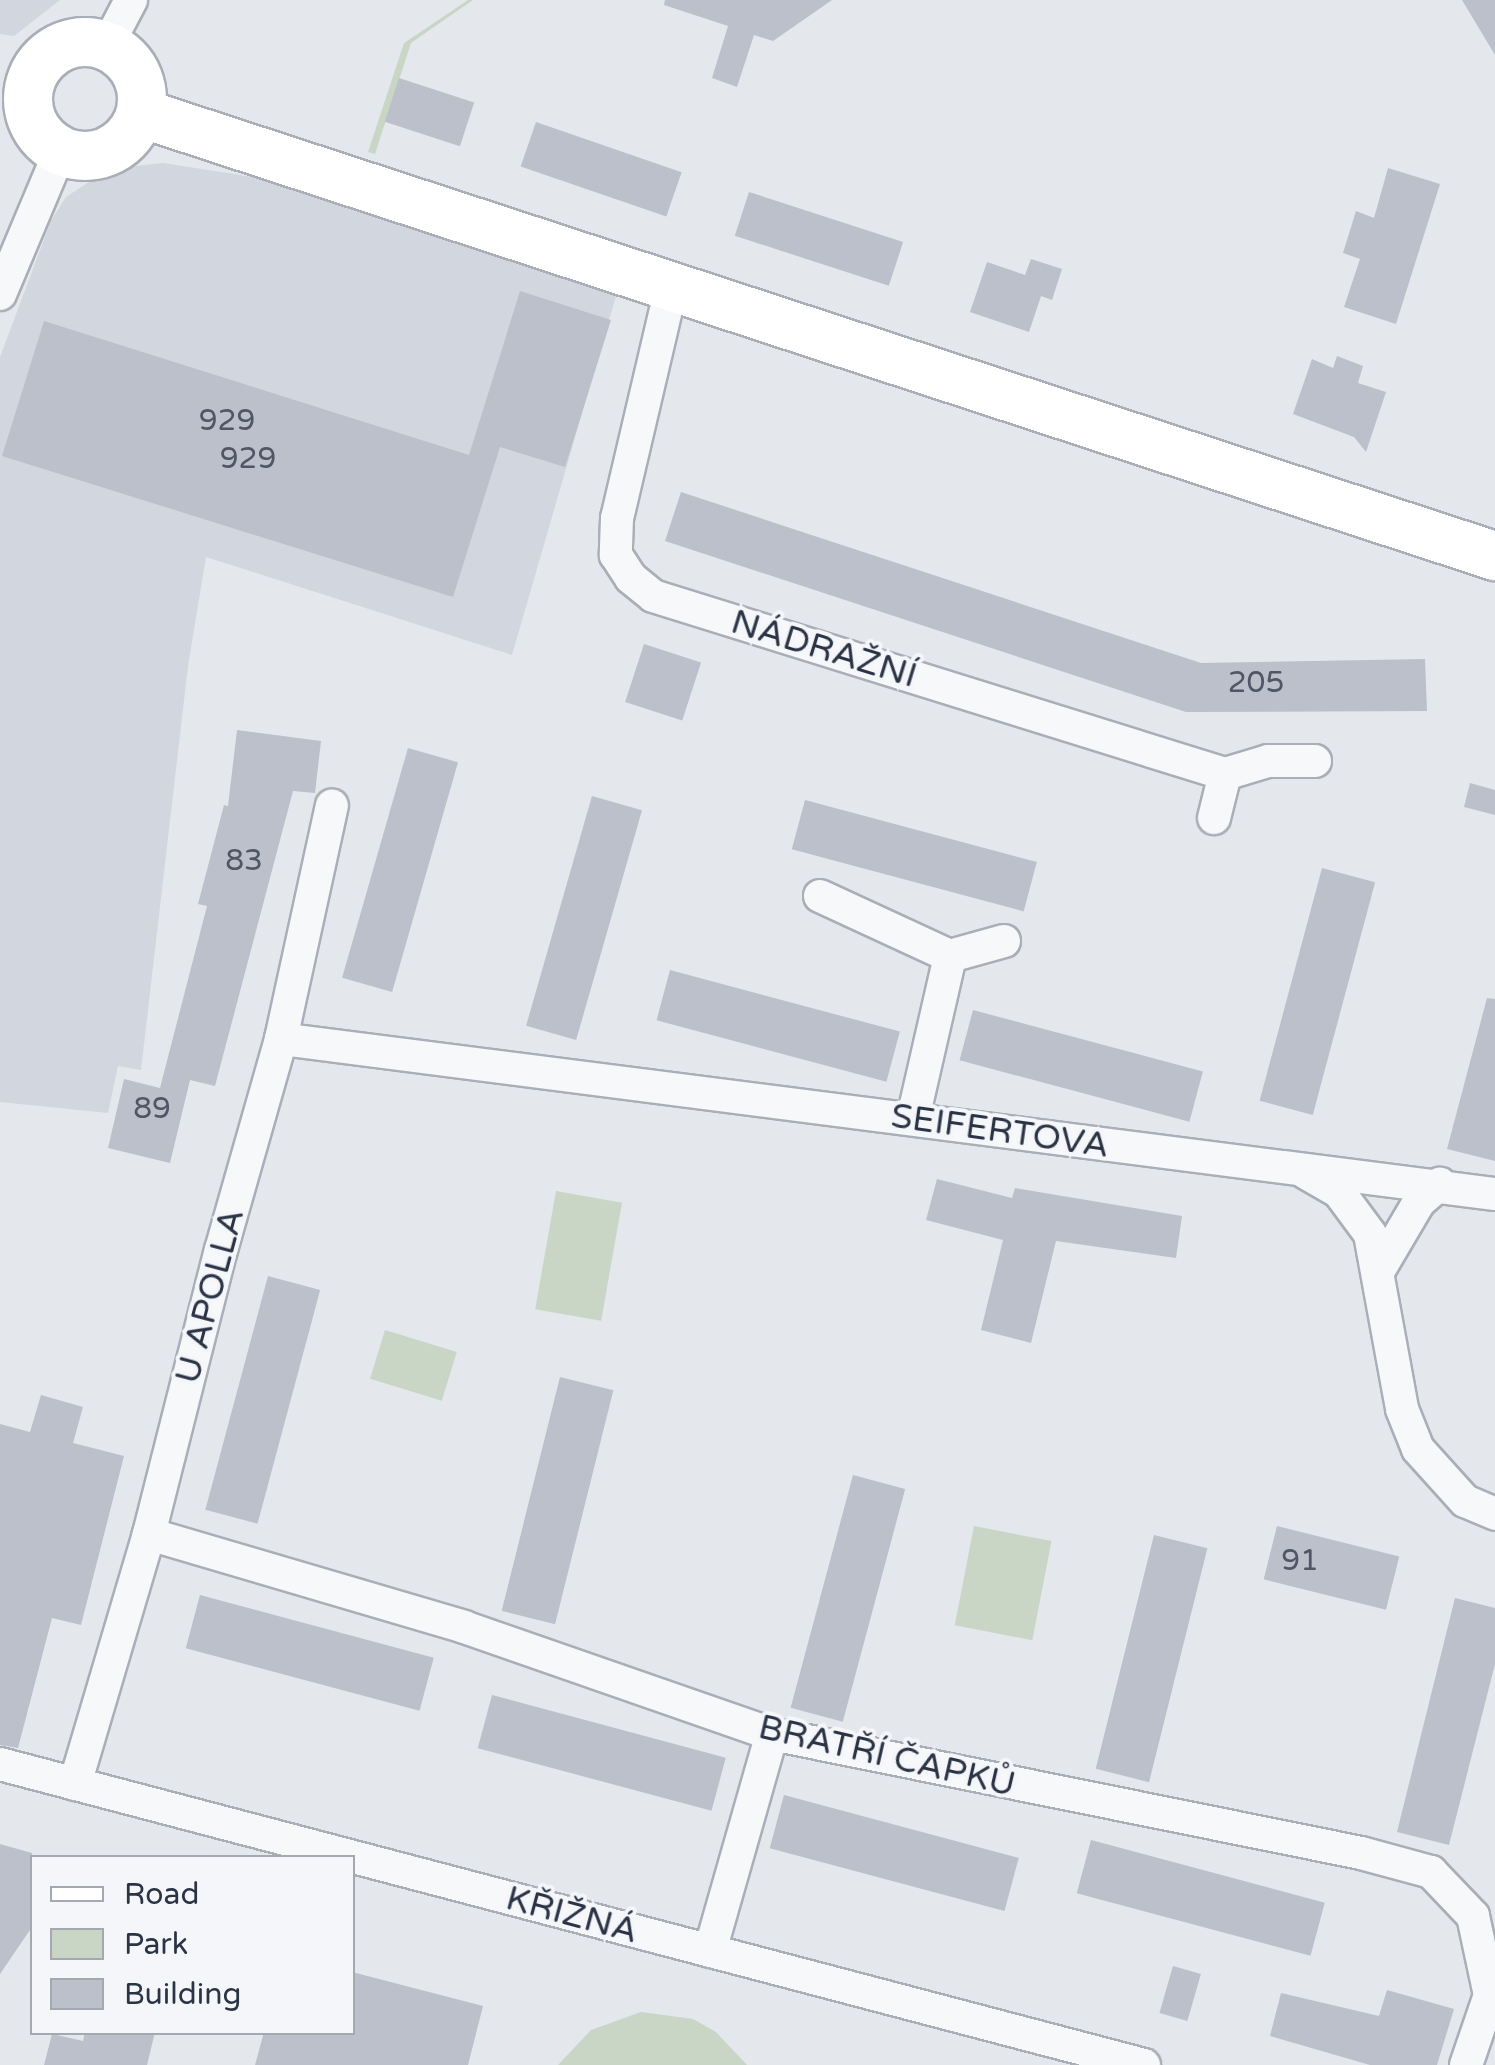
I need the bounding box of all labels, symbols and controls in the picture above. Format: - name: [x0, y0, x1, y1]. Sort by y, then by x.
- house number: 929: [199, 403, 255, 439]
- house number: 929: [220, 441, 276, 477]
- street label: NÁDRAŽNÍ: [726, 601, 922, 697]
- house number: 205: [1228, 665, 1284, 701]
- house number: 83: [225, 843, 263, 879]
- house number: 89: [133, 1091, 171, 1127]
- street label: SEIFERTOVA: [888, 1095, 1112, 1167]
- street label: U APOLLA: [166, 1204, 254, 1388]
- house number: 91: [1281, 1543, 1319, 1579]
- street label: BRATŘÍ ČAPKŮ: [754, 1706, 1020, 1806]
- legend: [30, 1855, 355, 2035]
- text: Road: [124, 1876, 199, 1913]
- street label: KŘIŽNÁ: [501, 1877, 643, 1953]
- text: Park: [124, 1926, 188, 1963]
- text: Building: [124, 1976, 241, 2013]

